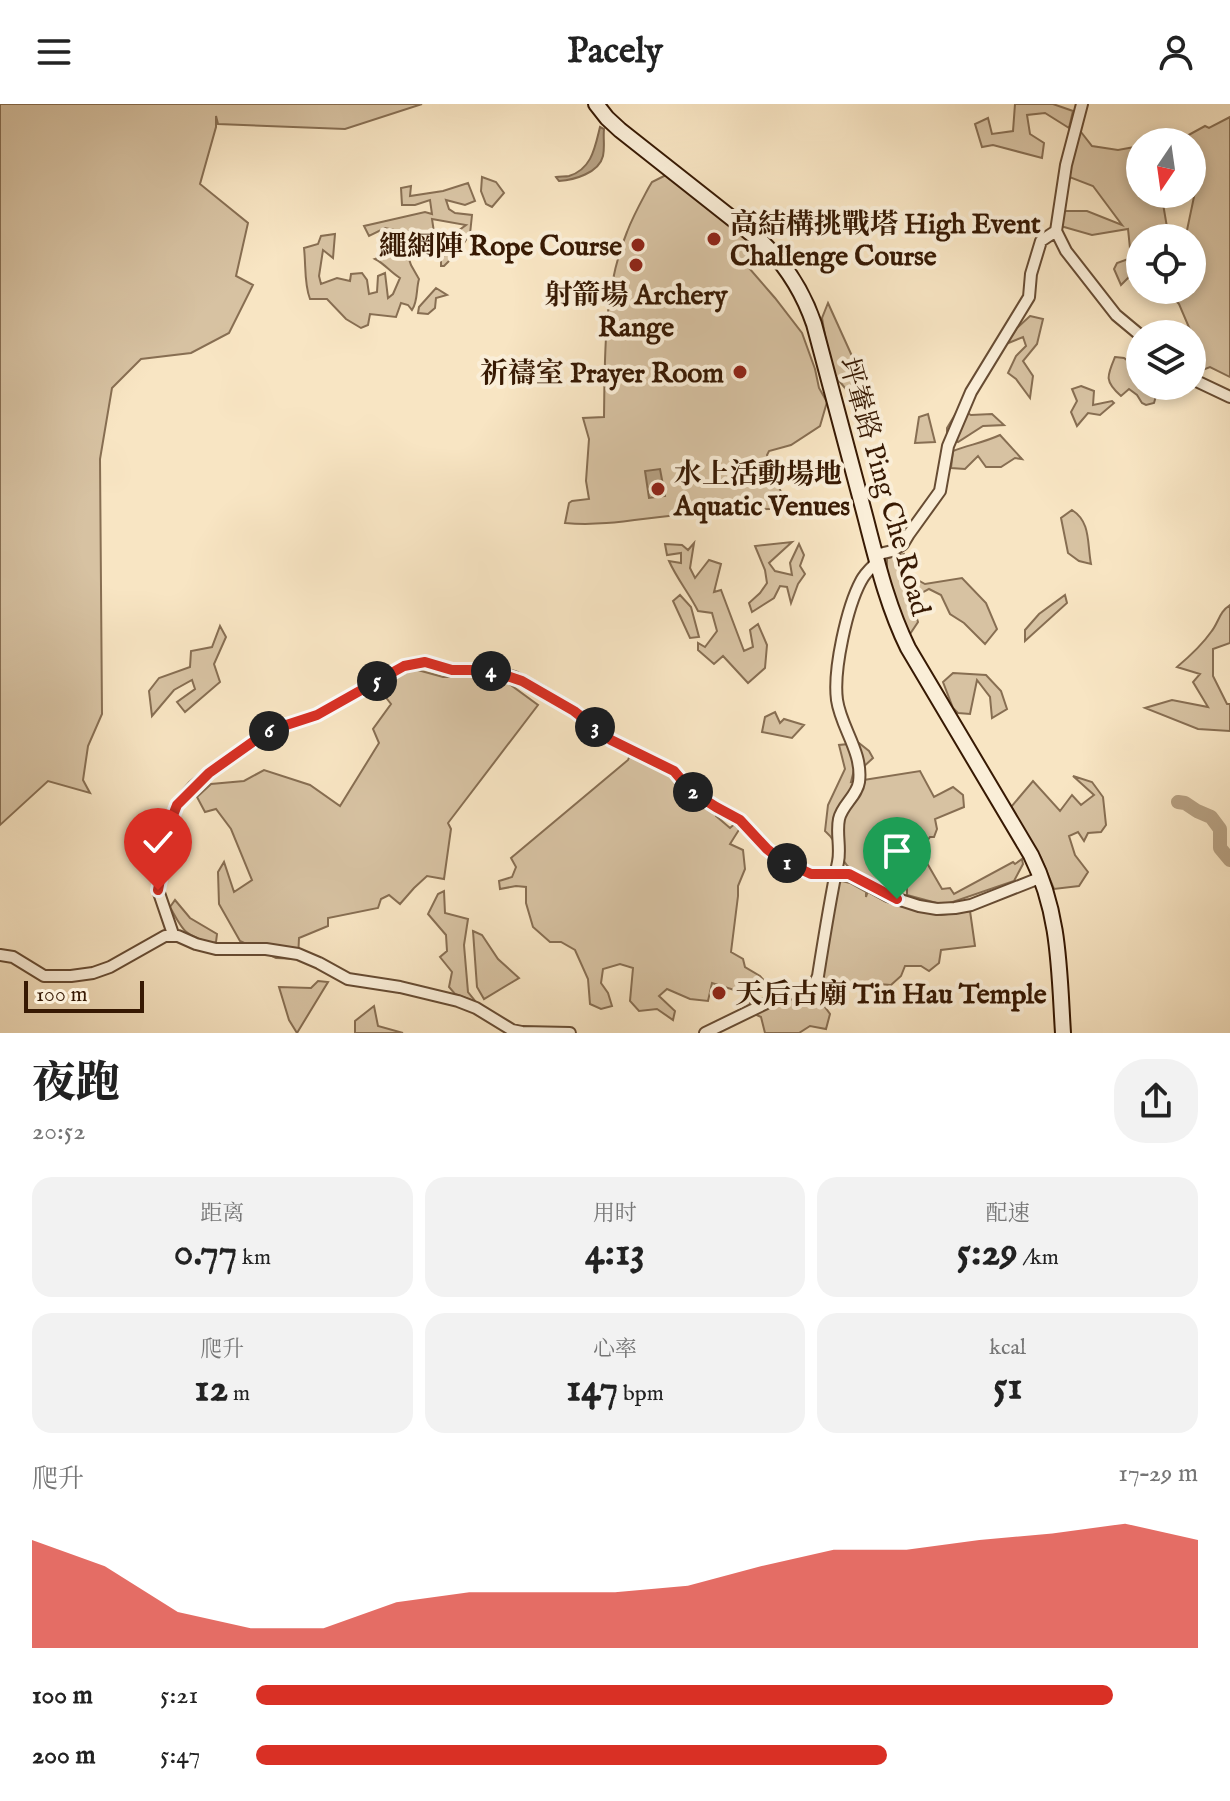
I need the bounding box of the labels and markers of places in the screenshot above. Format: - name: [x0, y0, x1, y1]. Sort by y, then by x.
- place label: 高結構挑戰塔 High Event Challenge Course: [730, 208, 1041, 275]
- place label: 繩網陣 Rope Course: [379, 230, 622, 265]
- marker: 高結構挑戰塔 High Event Challenge Course: [705, 230, 723, 248]
- marker: 繩網陣 Rope Course: [629, 236, 647, 254]
- marker: 射箭場 Archery Range: [627, 256, 645, 274]
- place label: 射箭場 Archery Range: [544, 279, 729, 346]
- place label: 祈禱室 Prayer Room: [480, 357, 724, 392]
- marker: 祈禱室 Prayer Room: [731, 363, 749, 381]
- place label: 水上活動場地 Aquatic Venues: [673, 458, 850, 525]
- marker: 水上活動場地 Aquatic Venues: [649, 480, 667, 498]
- pin: 4: [471, 651, 511, 691]
- pin: 5: [357, 661, 397, 701]
- pin: 3: [575, 707, 615, 747]
- pin: 6: [249, 711, 289, 751]
- pin: 2: [673, 772, 713, 812]
- pin: [124, 808, 192, 890]
- pin: [863, 817, 931, 899]
- pin: 1: [767, 843, 807, 883]
- place label: 天后古廟 Tin Hau Temple: [735, 978, 1047, 1013]
- marker: 天后古廟 Tin Hau Temple: [710, 984, 728, 1002]

